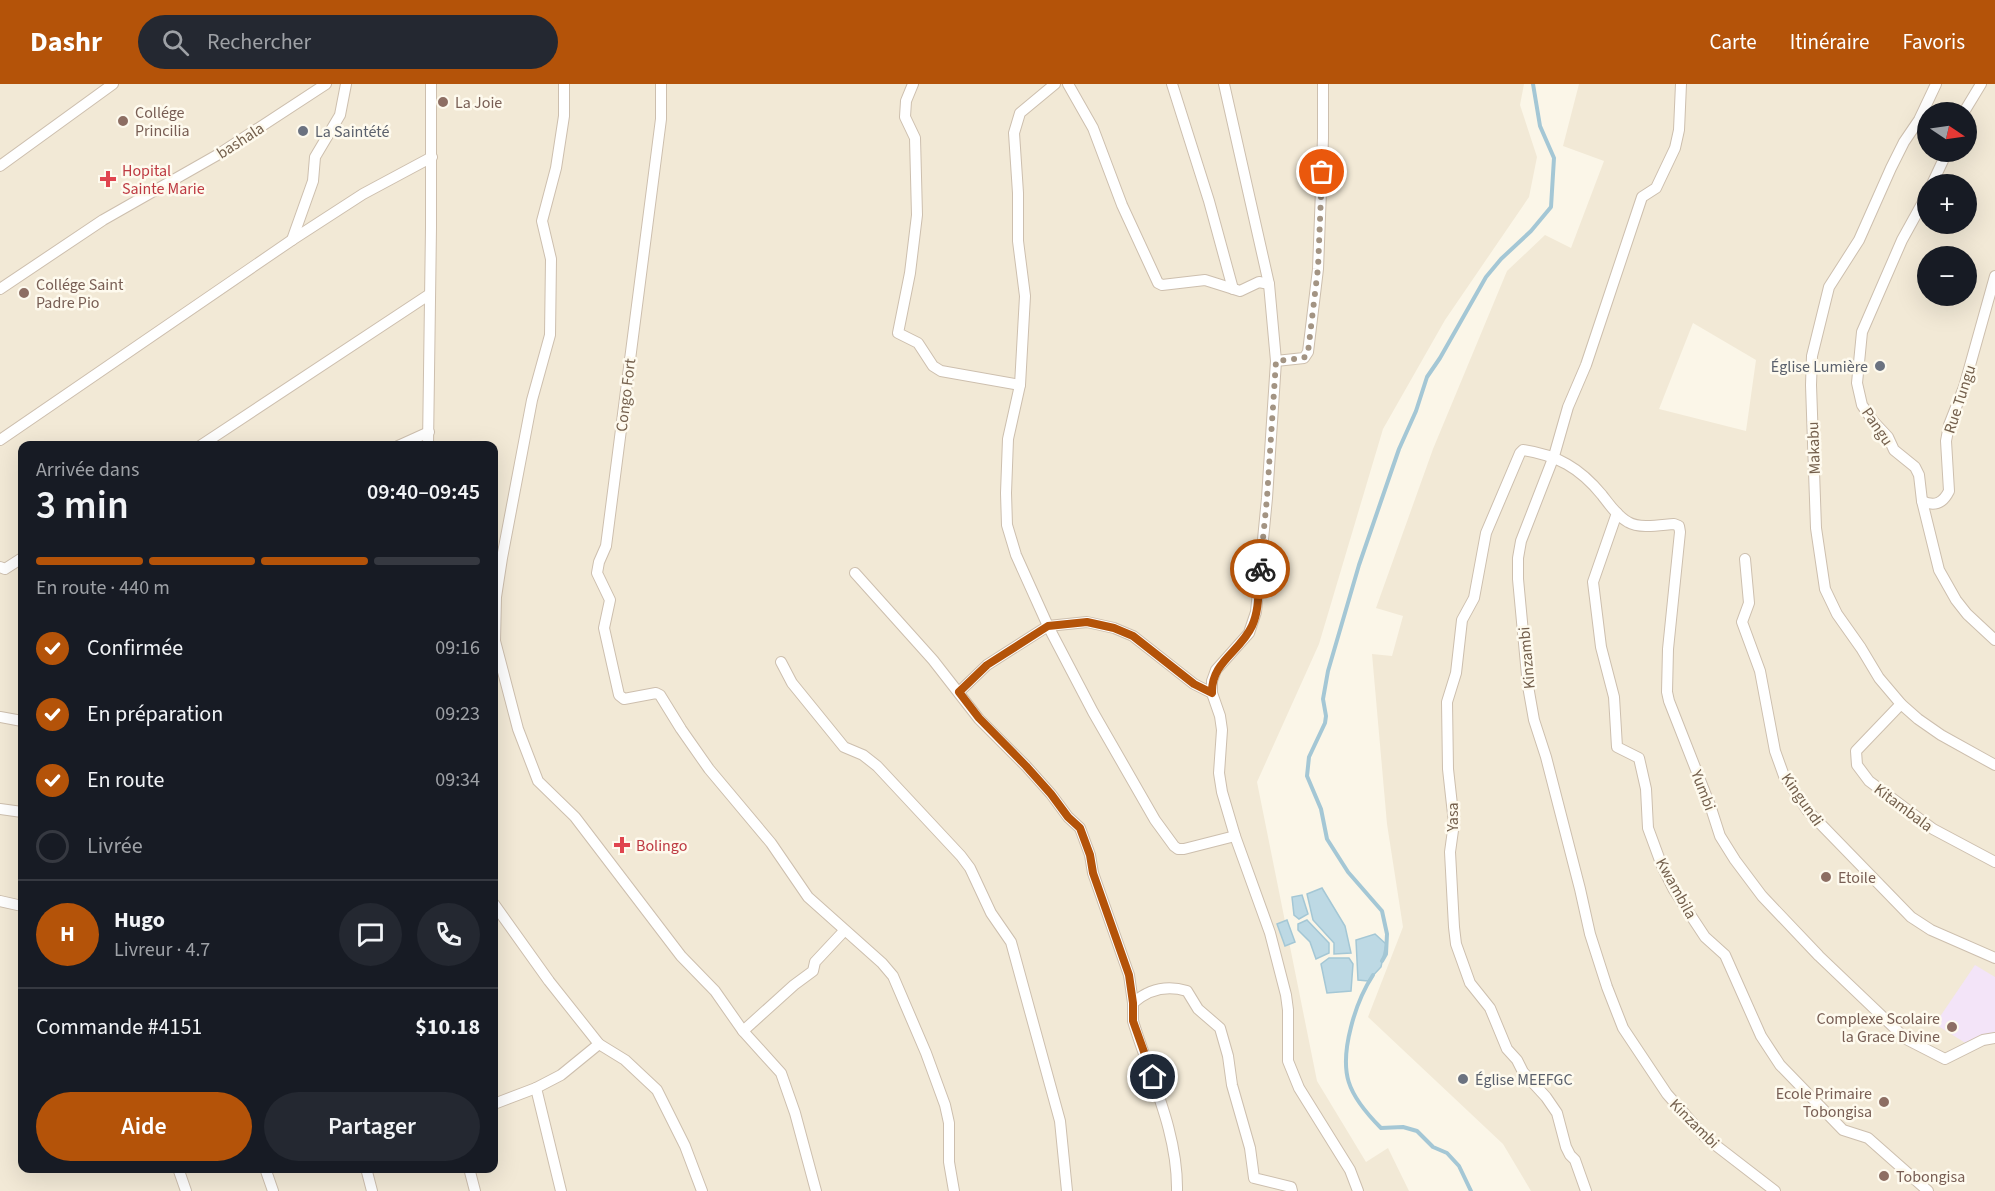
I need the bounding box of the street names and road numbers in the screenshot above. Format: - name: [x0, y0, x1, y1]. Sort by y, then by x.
- street label: bashala: [213, 117, 268, 164]
- street label: Congo Fort: [611, 357, 641, 433]
- street label: Rue Tungu: [1939, 362, 1981, 436]
- street label: Pangu: [1856, 403, 1898, 450]
- street label: Makabu: [1802, 421, 1826, 475]
- street label: Kinzambi: [1513, 626, 1541, 690]
- street label: Yumbi: [1685, 766, 1721, 814]
- street label: Kingundi: [1776, 769, 1828, 831]
- street label: Kitambala: [1869, 778, 1937, 837]
- street label: Yasa: [1442, 802, 1464, 833]
- street label: Kwambila: [1650, 854, 1702, 923]
- street label: Kinzambi: [1664, 1094, 1724, 1154]

